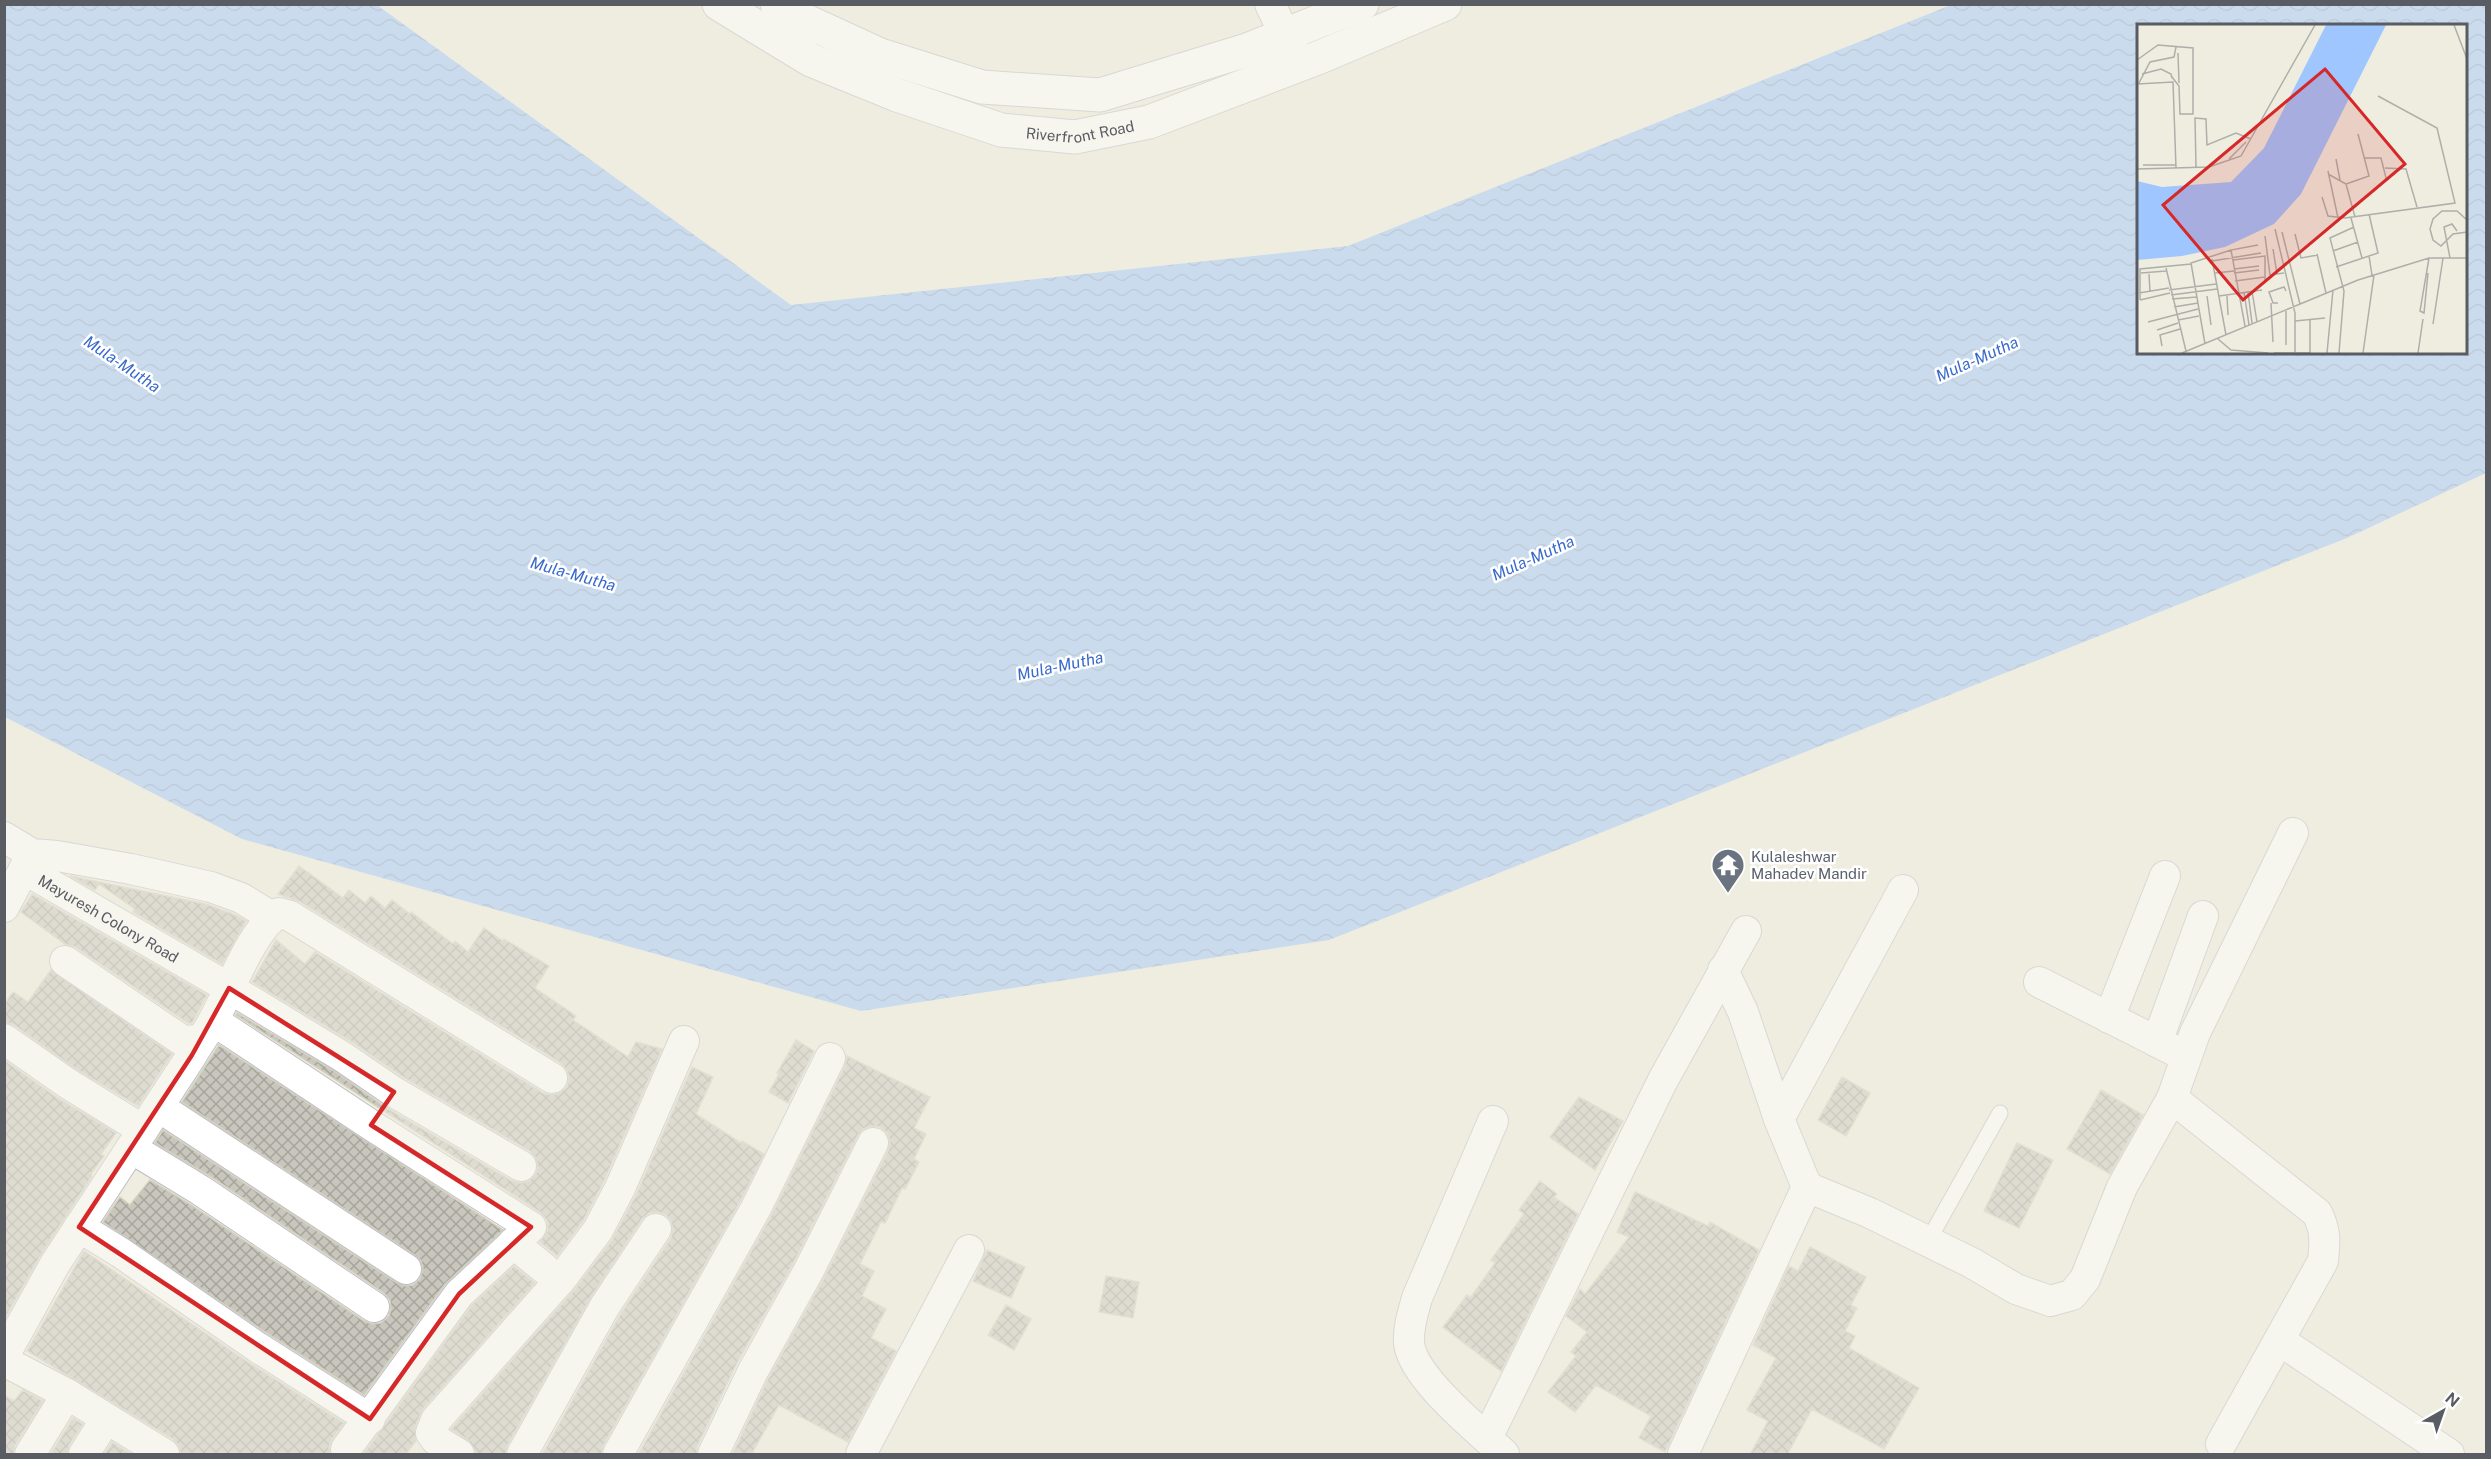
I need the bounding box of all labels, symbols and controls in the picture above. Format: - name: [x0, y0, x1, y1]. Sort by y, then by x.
- inset map: [2137, 24, 2467, 354]
- street label: Riverfront Road: [1025, 117, 1136, 146]
- water label: Mula-Mutha: [80, 332, 164, 396]
- water label: Mula-Mutha: [1933, 332, 2021, 386]
- water label: Mula-Mutha: [1489, 531, 1577, 585]
- water label: Mula-Mutha: [528, 553, 618, 595]
- water label: Mula-Mutha: [1015, 648, 1105, 684]
- temple icon: Kulaleshwar Mahadev Mandir: [1710, 847, 1746, 894]
- place label: Kulaleshwar Mahadev Mandir: [1751, 848, 1867, 882]
- street label: Mayuresh Colony Road: [36, 871, 182, 966]
- north arrow: [2413, 1381, 2473, 1441]
- text: N: [2441, 1389, 2463, 1411]

